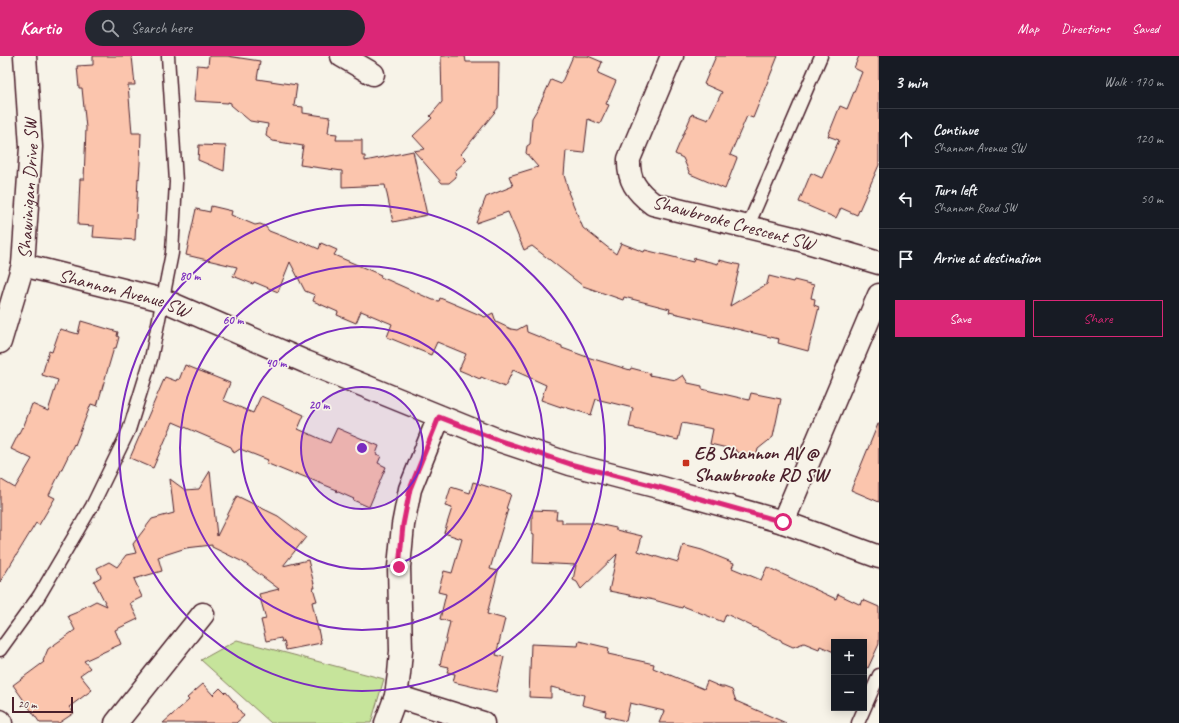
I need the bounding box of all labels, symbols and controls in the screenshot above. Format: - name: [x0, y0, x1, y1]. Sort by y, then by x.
- search box: [85, 10, 365, 46]
- text: Kartio: [20, 16, 61, 40]
- icon: search: [99, 17, 121, 39]
- text: Search here: [131, 19, 192, 38]
- text: Map: [1018, 20, 1039, 37]
- text: Directions: [1061, 20, 1110, 37]
- text: Saved: [1132, 20, 1159, 37]
- text: 3 min: [895, 72, 928, 93]
- text: Walk · 170 m: [1104, 74, 1163, 90]
- street label: Shawinigan Drive SW: [12, 115, 44, 260]
- text: Continue: [933, 121, 978, 140]
- icon: ahead: [895, 128, 917, 150]
- text: 120 m: [1135, 131, 1163, 147]
- text: Shannon Avenue SW: [933, 140, 1026, 156]
- text: Turn left: [933, 181, 976, 200]
- icon: left: [895, 188, 917, 210]
- street label: Shawbrooke Crescent SW: [650, 190, 820, 257]
- text: 50 m: [1141, 191, 1163, 207]
- text: Shannon Road SW: [933, 200, 1017, 216]
- icon: arrive: [895, 248, 917, 270]
- text: Arrive at destination: [933, 249, 1040, 268]
- street label: Shannon Avenue SW: [56, 263, 196, 324]
- text: 80 m: [180, 268, 201, 284]
- button: Save: [895, 300, 1025, 337]
- button: Share: [1033, 300, 1163, 337]
- text: 60 m: [223, 312, 245, 328]
- text: 40 m: [266, 355, 287, 371]
- text: 20 m: [309, 397, 330, 413]
- centre of rings: [355, 441, 369, 455]
- place label: EB Shannon AV @ Shawbrooke RD SW: [694, 441, 832, 487]
- marker: EB Shannon AV @ Shawbrooke RD SW: [681, 458, 691, 468]
- route start: [774, 513, 792, 531]
- route end: [390, 558, 408, 576]
- map controls: [831, 639, 867, 711]
- button: +: [831, 639, 867, 675]
- button: −: [831, 675, 867, 711]
- scale bar: [12, 695, 73, 714]
- text: 20 m: [18, 697, 37, 711]

